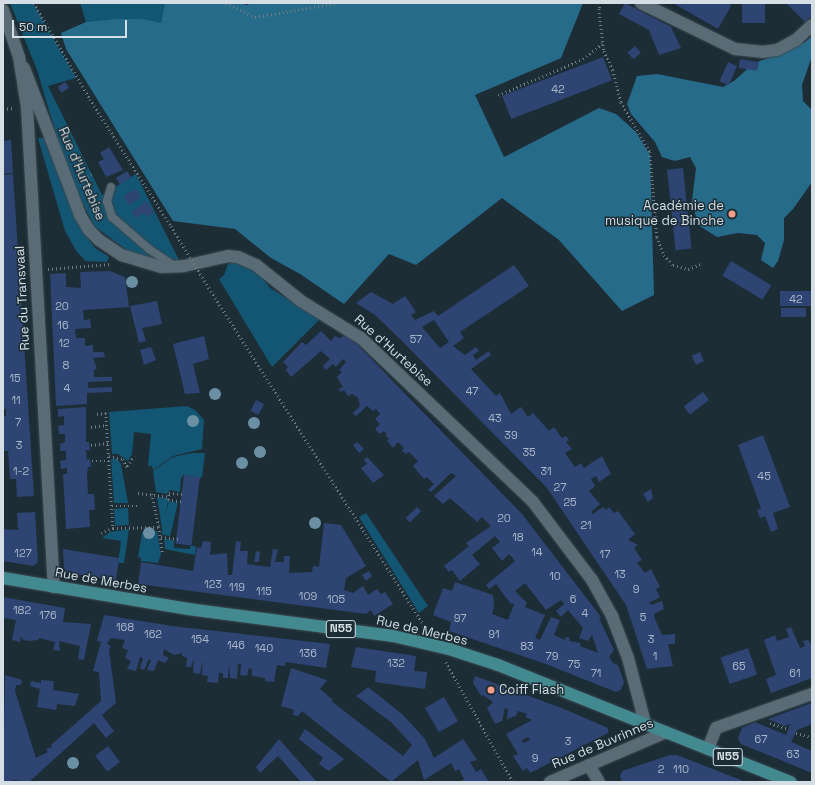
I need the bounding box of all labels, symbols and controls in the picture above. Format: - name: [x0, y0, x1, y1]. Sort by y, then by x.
- scale bar: [14, 12, 129, 38]
- text: 50 m: [19, 19, 47, 35]
- house number: 42: [551, 82, 565, 96]
- street label: Rue d'Hurtebise: [54, 125, 108, 223]
- place label: Académie de musique de Binche: [605, 199, 724, 230]
- marker: Académie de musique de Binche: [727, 209, 737, 219]
- street label: Rue du Transvaal: [12, 245, 34, 351]
- house number: 42: [789, 292, 803, 306]
- house number: 20: [55, 299, 69, 313]
- street label: Rue d'Hurtebise: [351, 312, 435, 390]
- house number: 16: [57, 318, 69, 332]
- house number: 57: [410, 332, 422, 346]
- house number: 12: [58, 336, 70, 350]
- house number: 8: [63, 358, 69, 372]
- house number: 15: [9, 371, 21, 385]
- house number: 4: [64, 381, 70, 395]
- house number: 47: [466, 384, 478, 398]
- house number: 11: [11, 393, 21, 407]
- house number: 43: [488, 411, 502, 425]
- house number: 7: [15, 415, 21, 429]
- house number: 39: [504, 428, 518, 442]
- house number: 3: [16, 438, 22, 452]
- house number: 35: [522, 445, 536, 459]
- house number: 1-2: [13, 464, 29, 478]
- house number: 31: [540, 464, 552, 478]
- house number: 45: [757, 469, 771, 483]
- house number: 27: [554, 480, 566, 494]
- house number: 25: [563, 495, 577, 509]
- house number: 20: [497, 511, 511, 525]
- house number: 21: [580, 518, 592, 532]
- house number: 18: [512, 530, 524, 544]
- house number: 14: [531, 545, 543, 559]
- house number: 127: [14, 546, 32, 560]
- house number: 17: [600, 547, 610, 561]
- street label: Rue de Merbes: [54, 565, 148, 597]
- house number: 13: [614, 567, 626, 581]
- house number: 10: [549, 569, 561, 583]
- house number: 123: [204, 577, 222, 591]
- house number: 119: [229, 580, 245, 594]
- house number: 9: [633, 582, 639, 596]
- house number: 115: [256, 584, 272, 598]
- house number: 109: [299, 589, 317, 603]
- house number: 105: [327, 592, 345, 606]
- house number: 6: [570, 592, 576, 606]
- house number: 182: [13, 603, 31, 617]
- house number: 4: [582, 606, 588, 620]
- house number: 176: [39, 608, 57, 622]
- house number: 5: [640, 610, 646, 624]
- house number: 97: [454, 611, 466, 625]
- street label: Rue de Merbes: [375, 613, 469, 649]
- road number: N55: [325, 619, 357, 639]
- house number: 168: [116, 620, 134, 634]
- house number: 162: [144, 627, 162, 641]
- house number: 91: [488, 627, 500, 641]
- house number: 154: [191, 632, 209, 646]
- house number: 3: [648, 632, 654, 646]
- house number: 146: [227, 638, 245, 652]
- house number: 83: [520, 639, 534, 653]
- house number: 140: [255, 641, 273, 655]
- house number: 136: [299, 646, 317, 660]
- house number: 79: [546, 649, 558, 663]
- house number: 1: [653, 649, 657, 663]
- house number: 132: [387, 656, 405, 670]
- house number: 75: [568, 657, 580, 671]
- house number: 65: [732, 659, 746, 673]
- house number: 71: [591, 666, 601, 680]
- house number: 61: [789, 666, 801, 680]
- place label: Coiff Flash: [499, 682, 564, 698]
- marker: Coiff Flash: [486, 685, 496, 695]
- street label: Rue de Buvrinnes: [550, 716, 656, 772]
- house number: 67: [755, 732, 767, 746]
- house number: 3: [565, 734, 571, 748]
- road number: N55: [712, 747, 744, 767]
- house number: 63: [786, 747, 800, 761]
- house number: 9: [532, 751, 538, 765]
- house number: 2: [658, 762, 664, 776]
- house number: 110: [673, 762, 689, 776]

